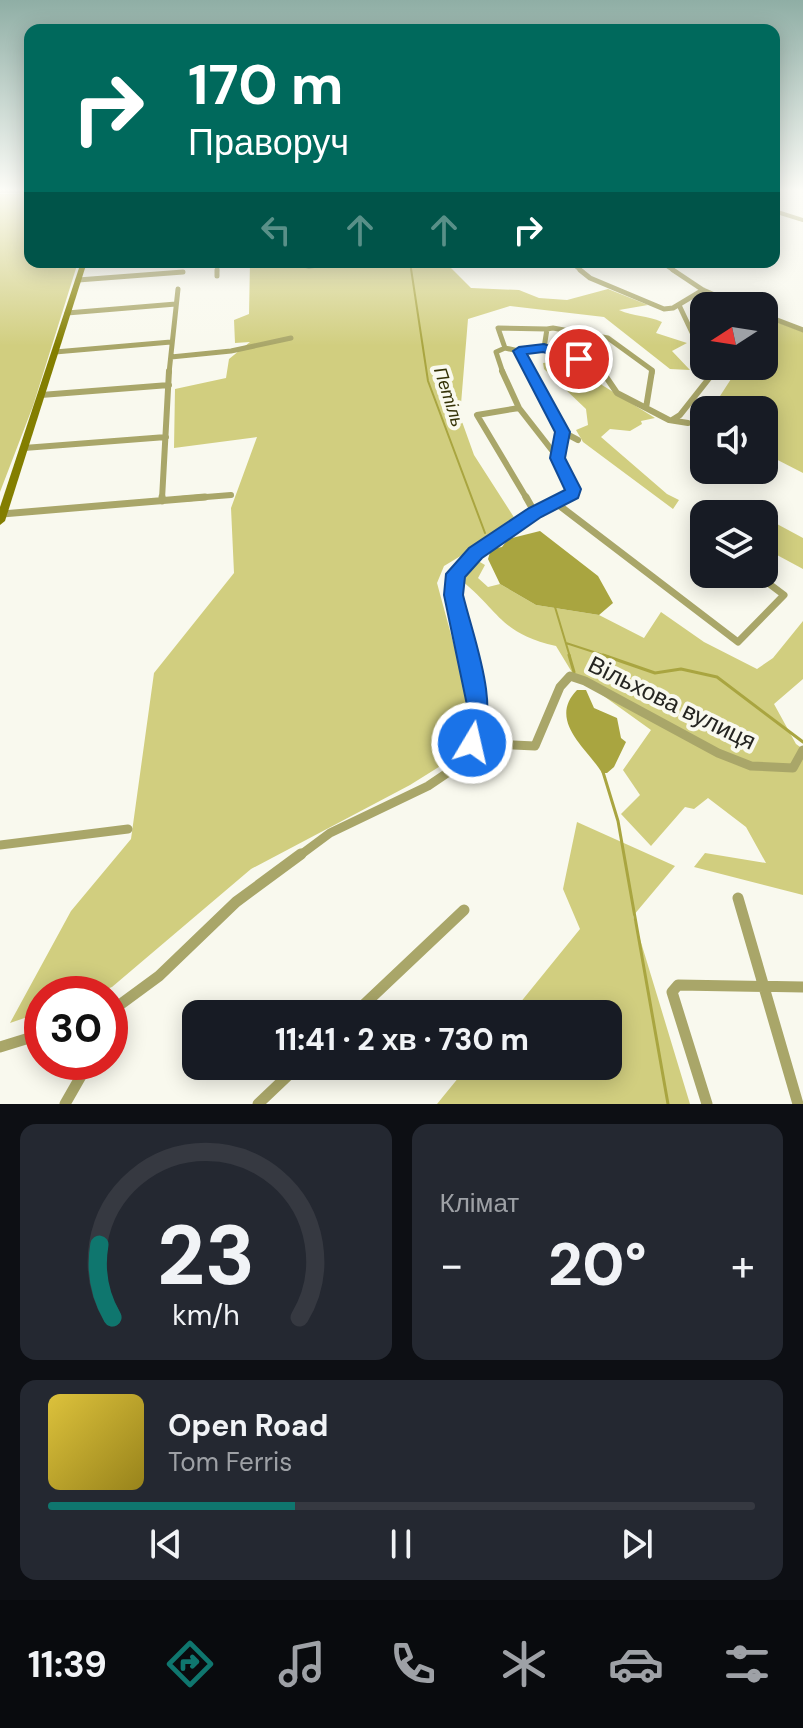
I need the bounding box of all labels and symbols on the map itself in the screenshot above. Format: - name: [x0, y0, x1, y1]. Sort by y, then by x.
- north arrow: [690, 292, 778, 380]
- pin: [545, 325, 613, 393]
- water label: Петіль: [428, 364, 470, 430]
- street label: Вільхова вулиця: [583, 649, 761, 757]
- position arrow: [430, 701, 514, 785]
- speed limit sign: 30: [24, 976, 128, 1080]

